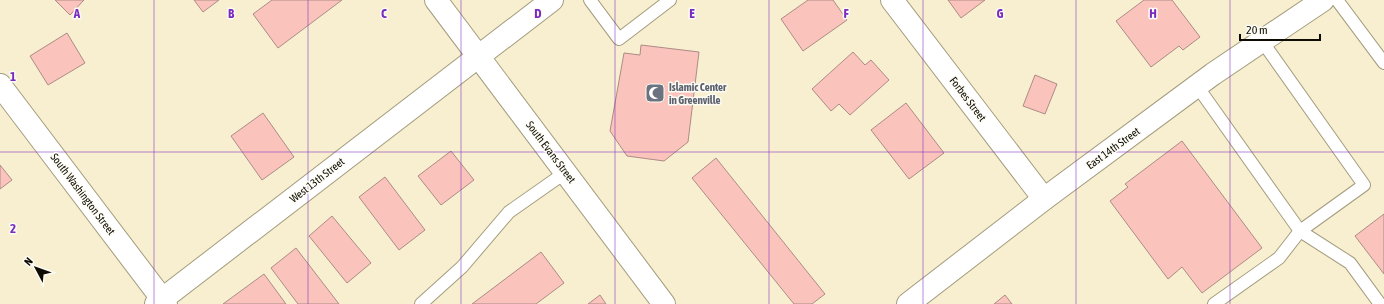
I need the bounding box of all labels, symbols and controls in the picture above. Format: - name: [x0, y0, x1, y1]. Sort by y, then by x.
- text: A: [73, 6, 81, 21]
- text: B: [228, 6, 235, 21]
- text: C: [381, 6, 387, 21]
- text: D: [534, 6, 542, 21]
- text: E: [689, 6, 695, 21]
- text: F: [843, 6, 849, 21]
- text: G: [997, 6, 1004, 21]
- text: H: [1149, 6, 1157, 21]
- scale bar: [1240, 16, 1320, 42]
- text: 20 m: [1246, 23, 1268, 37]
- text: 1: [10, 69, 16, 84]
- street label: Forbes Street: [947, 74, 989, 124]
- place label: Islamic Center in Greenville: [669, 81, 727, 106]
- mosque icon: Islamic Center in Greenville: [644, 82, 666, 104]
- street label: South Evans Street: [524, 119, 578, 185]
- street label: East 14th Street: [1084, 125, 1142, 171]
- street label: South Washington Street: [48, 151, 118, 237]
- street label: West 13th Street: [287, 155, 347, 205]
- text: 2: [10, 221, 16, 236]
- north arrow: [16, 248, 56, 288]
- text: N: [22, 255, 35, 268]

